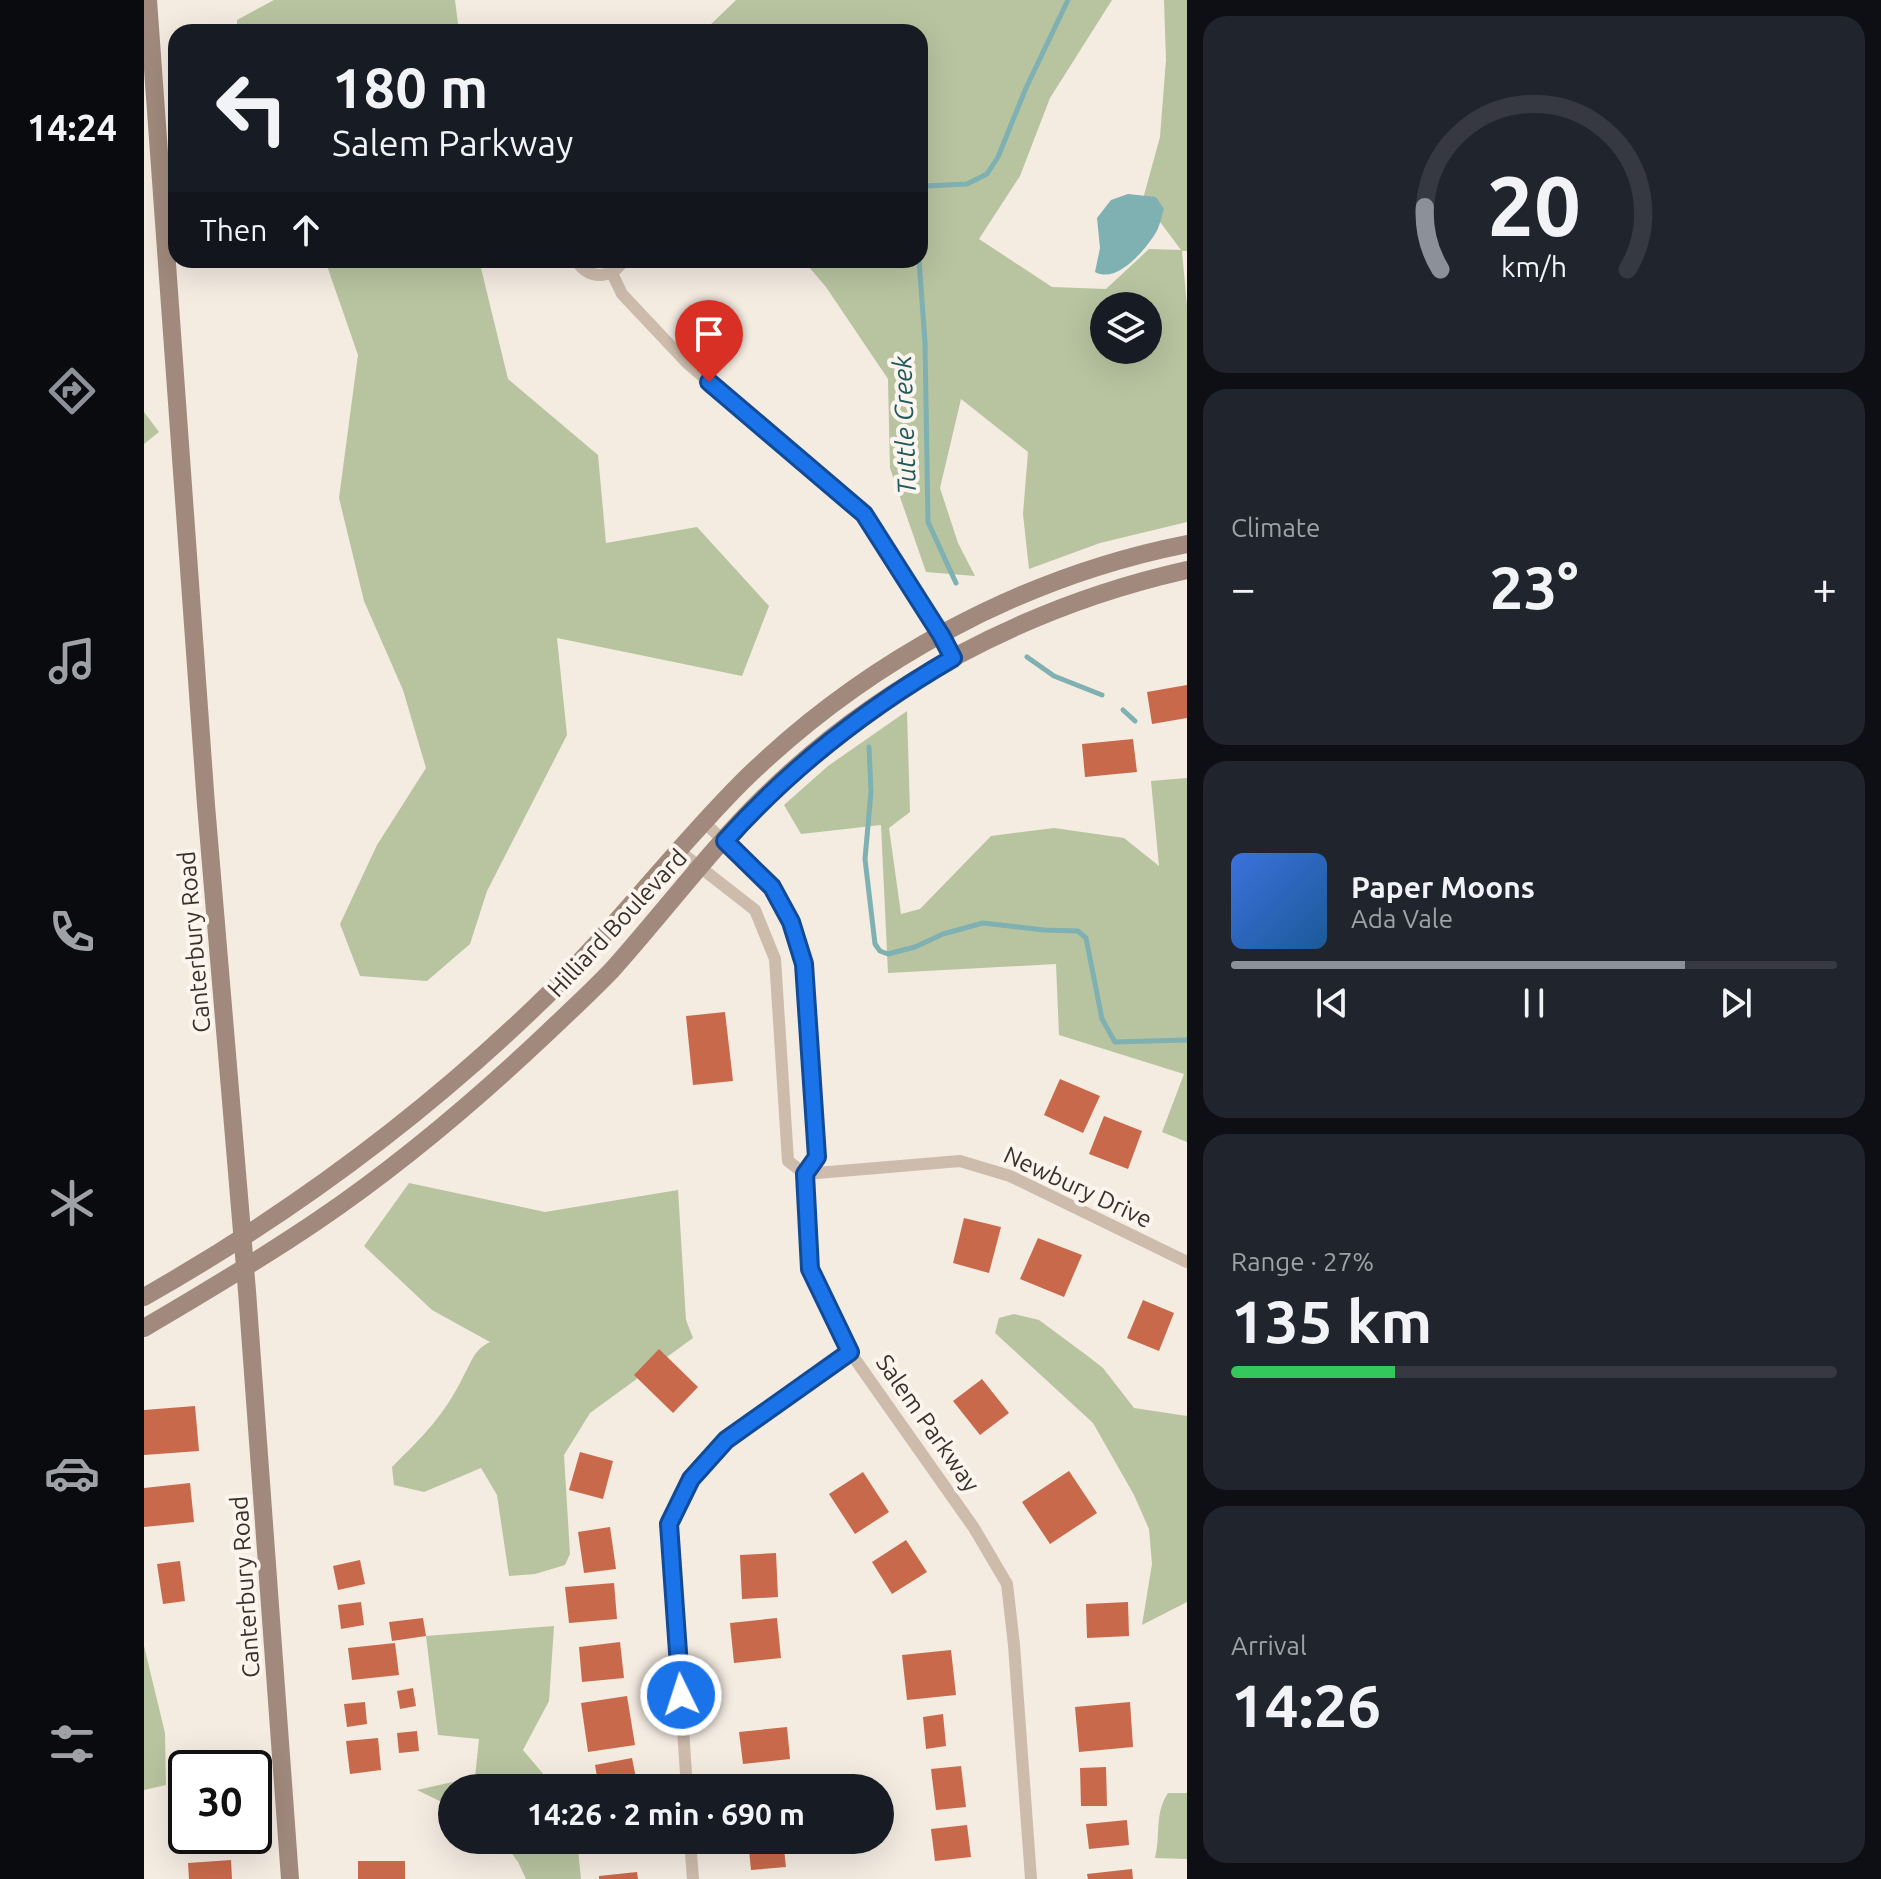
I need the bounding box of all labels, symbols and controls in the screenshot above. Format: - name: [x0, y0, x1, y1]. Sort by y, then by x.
- icon: left: [200, 56, 304, 160]
- text: 180 m: [332, 56, 488, 119]
- text: 14:24: [27, 107, 117, 148]
- text: Salem Parkway: [332, 122, 573, 163]
- text: 20: [1487, 158, 1581, 252]
- icon: ahead: [284, 208, 328, 252]
- text: Then: [200, 213, 268, 247]
- text: km/h: [1501, 250, 1567, 282]
- map controls: [1090, 292, 1162, 364]
- button: layers: [1090, 292, 1162, 364]
- pin: [675, 300, 743, 382]
- icon: arrive: [687, 312, 731, 356]
- water label: Tuttle Creek: [887, 354, 921, 495]
- icon: directions: [44, 363, 100, 419]
- text: Climate: [1231, 513, 1320, 542]
- text: 23°: [1490, 553, 1578, 620]
- text: −: [1231, 563, 1256, 612]
- text: +: [1812, 563, 1837, 612]
- icon: music: [44, 633, 100, 689]
- street label: Hilliard Boulevard: [542, 844, 692, 1002]
- street label: Canterbury Road: [173, 850, 215, 1034]
- text: Paper Moons: [1351, 870, 1535, 904]
- icon: phone: [44, 904, 100, 960]
- text: Ada Vale: [1351, 904, 1453, 933]
- icon: previous: [1310, 981, 1354, 1025]
- icon: pause: [1512, 981, 1556, 1025]
- icon: next: [1714, 981, 1758, 1025]
- street label: Newbury Drive: [1000, 1141, 1156, 1233]
- icon: climate: [44, 1175, 100, 1231]
- text: Range · 27%: [1231, 1247, 1374, 1276]
- text: 135 km: [1231, 1287, 1432, 1354]
- street label: Salem Parkway: [871, 1349, 985, 1497]
- icon: car: [44, 1445, 100, 1501]
- street label: Canterbury Road: [225, 1495, 265, 1679]
- text: Arrival: [1231, 1631, 1307, 1660]
- position arrow: [639, 1653, 723, 1737]
- text: 14:26: [1231, 1671, 1381, 1738]
- icon: filters: [44, 1716, 100, 1772]
- speed limit sign: 30: [168, 1750, 272, 1854]
- text: 14:26 · 2 min · 690 m: [527, 1797, 805, 1831]

